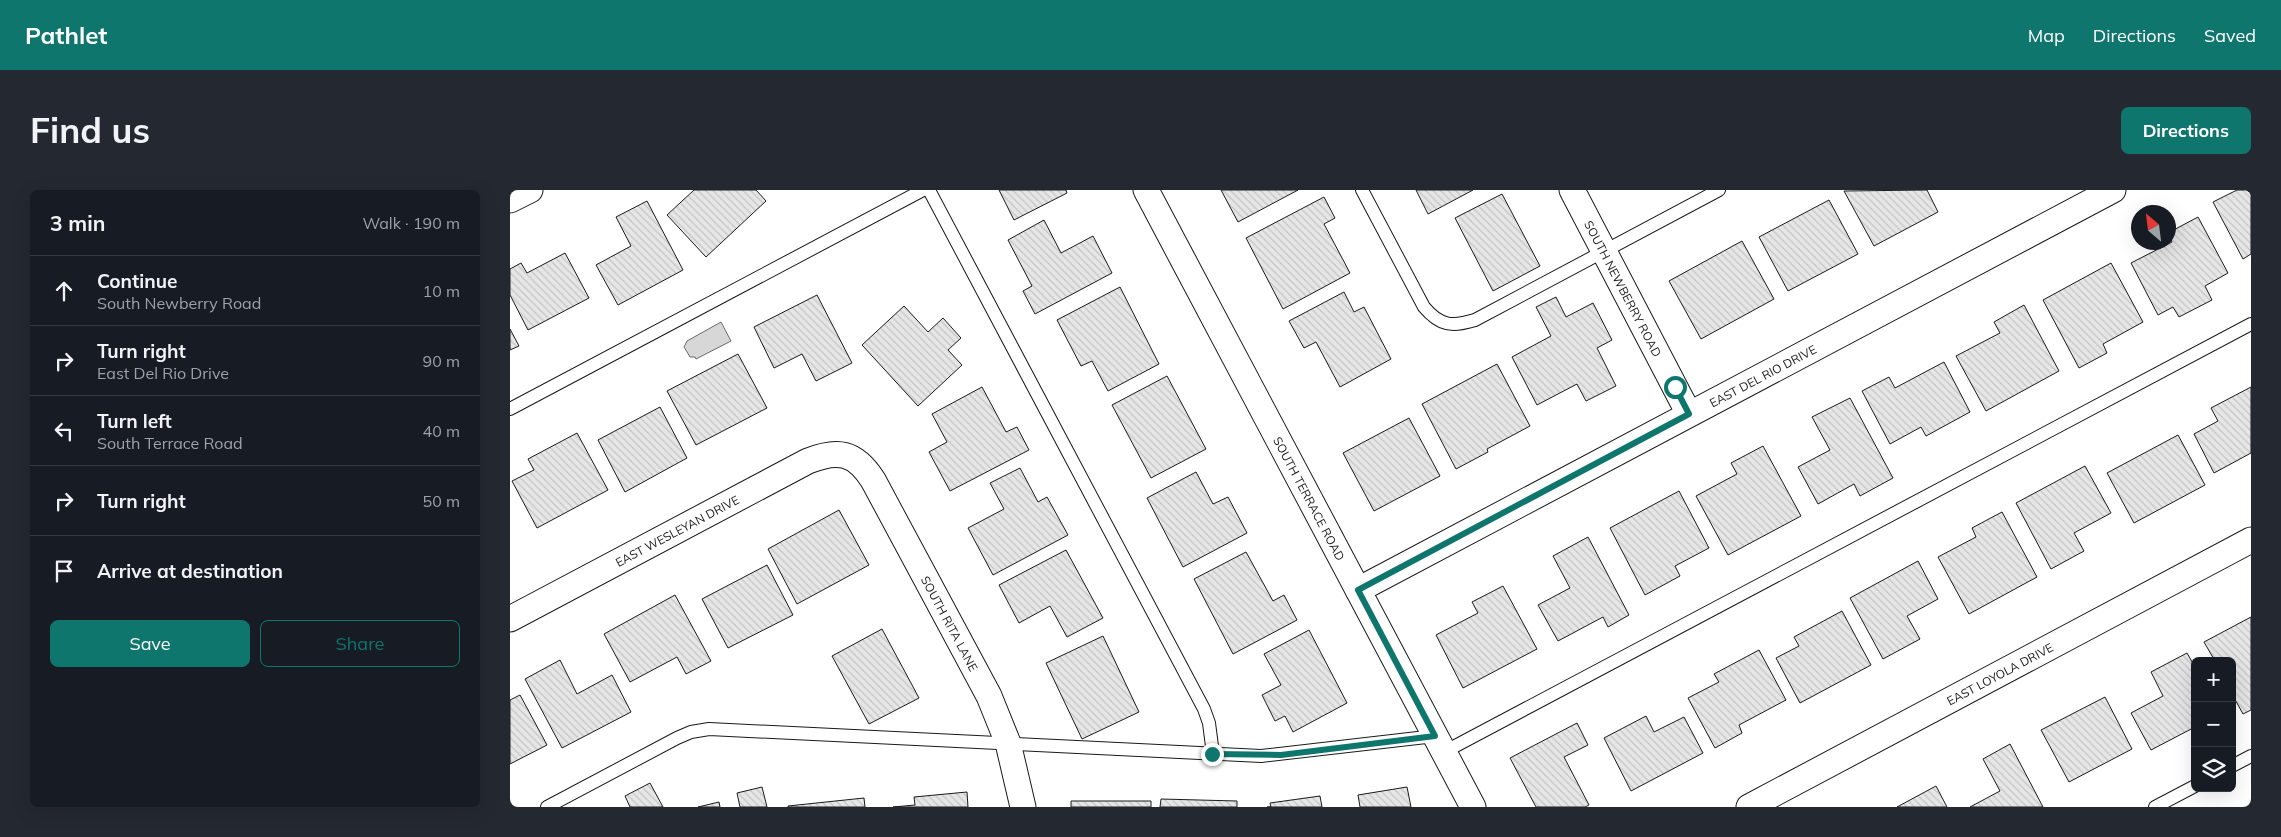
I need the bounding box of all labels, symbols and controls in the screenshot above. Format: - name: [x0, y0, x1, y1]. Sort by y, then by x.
- text: Pathlet: [25, 20, 107, 50]
- text: Map: [2028, 24, 2065, 47]
- text: Directions: [2093, 24, 2176, 47]
- text: Saved: [2204, 24, 2256, 47]
- button: Directions: [2121, 107, 2251, 154]
- text: Find us: [30, 108, 150, 152]
- north arrow: [2131, 205, 2176, 250]
- text: 3 min: [50, 210, 105, 236]
- text: Walk · 190 m: [362, 213, 460, 233]
- street label: SOUTH NEWBERRY ROAD: [1582, 218, 1665, 359]
- text: Continue: [97, 269, 177, 293]
- icon: ahead: [50, 277, 78, 305]
- text: 10 m: [423, 281, 460, 301]
- text: South Newberry Road: [97, 293, 261, 313]
- text: Turn right: [97, 339, 186, 363]
- street label: EAST DEL RIO DRIVE: [1707, 341, 1819, 410]
- icon: right: [50, 347, 78, 375]
- text: 90 m: [423, 351, 460, 371]
- text: East Del Rio Drive: [97, 363, 229, 383]
- route start: [1664, 376, 1687, 399]
- text: Turn left: [97, 409, 172, 433]
- icon: left: [50, 417, 78, 445]
- text: 40 m: [423, 421, 460, 441]
- text: South Terrace Road: [97, 433, 243, 453]
- street label: SOUTH TERRACE ROAD: [1270, 434, 1348, 563]
- icon: right: [50, 487, 78, 515]
- text: Turn right: [97, 489, 186, 513]
- text: 50 m: [423, 491, 460, 511]
- street label: EAST WESLEYAN DRIVE: [613, 492, 741, 569]
- icon: arrive: [50, 557, 78, 585]
- text: Arrive at destination: [97, 559, 283, 583]
- street label: SOUTH RITA LANE: [918, 573, 982, 674]
- button: Save: [50, 620, 250, 667]
- button: Share: [260, 620, 460, 667]
- street label: EAST LOYOLA DRIVE: [1944, 639, 2055, 708]
- map controls: [2191, 657, 2236, 792]
- button: +: [2191, 657, 2236, 702]
- button: −: [2191, 702, 2236, 747]
- route end: [1201, 743, 1224, 766]
- button: layers: [2191, 747, 2236, 792]

